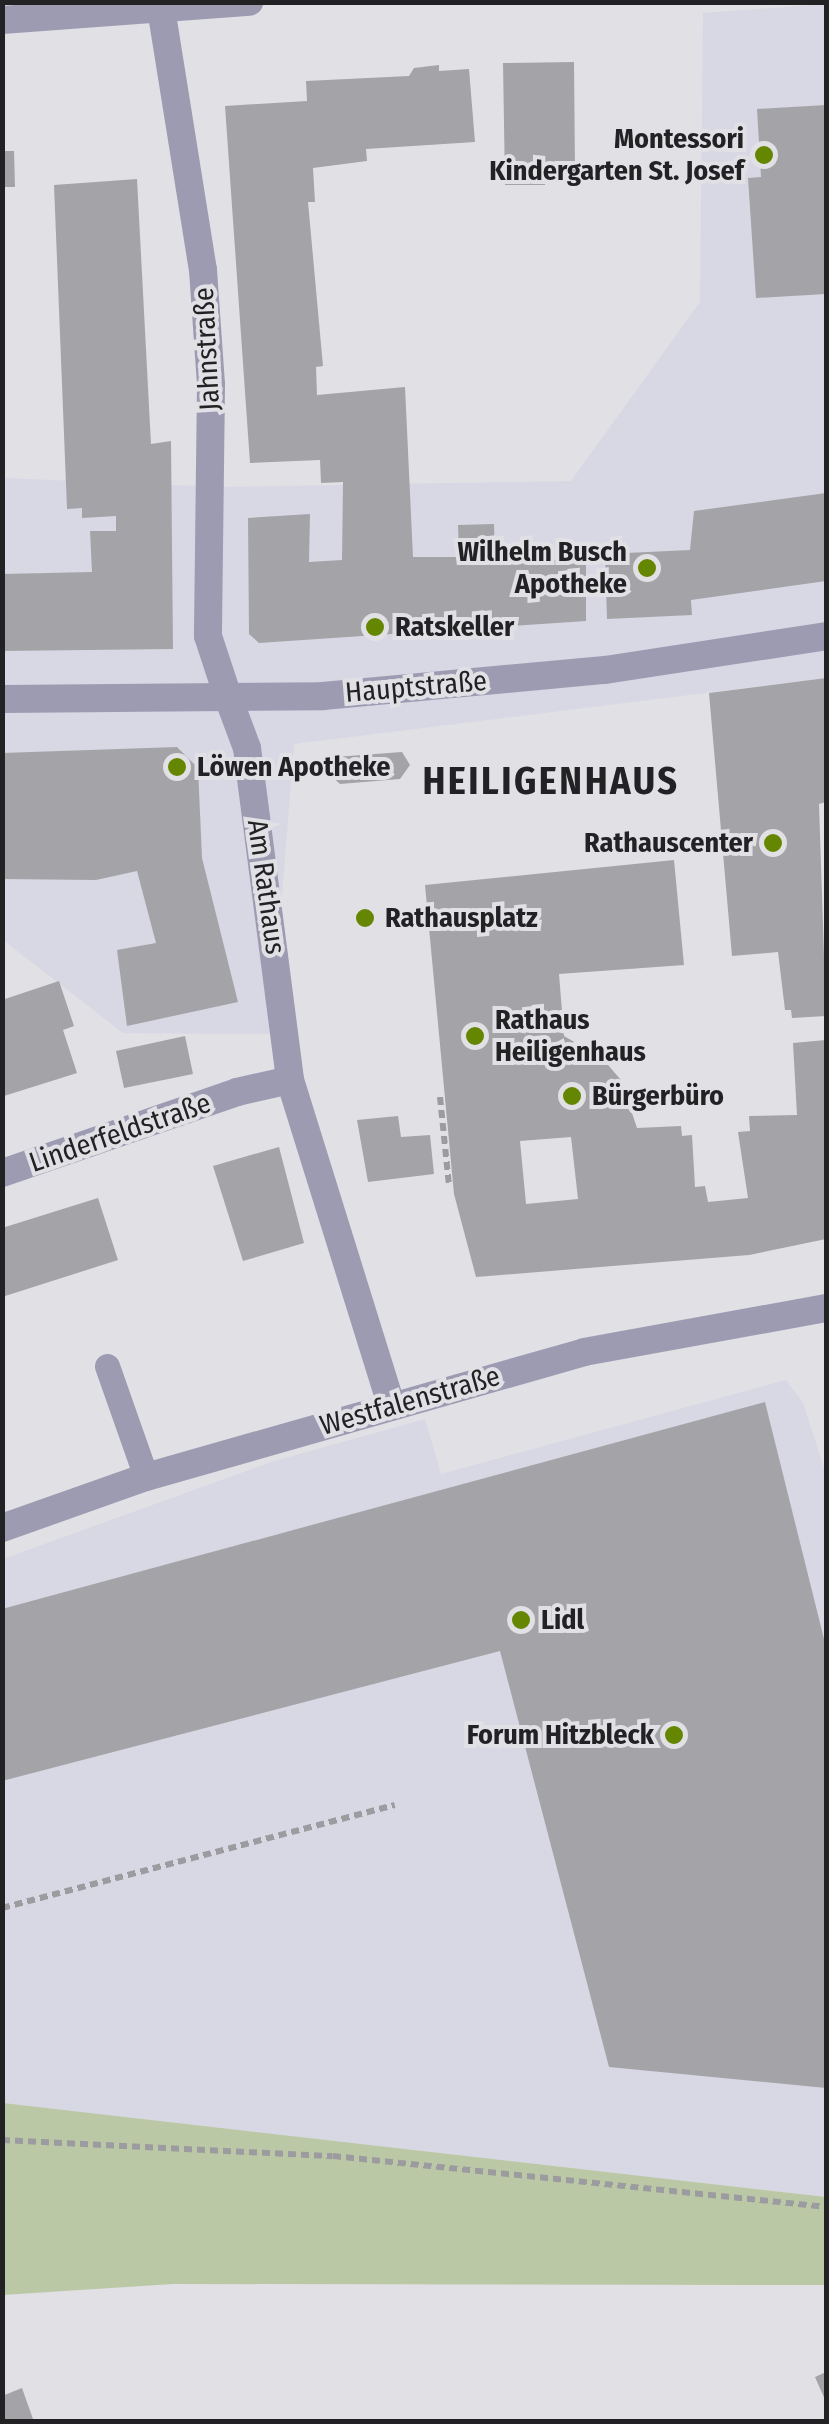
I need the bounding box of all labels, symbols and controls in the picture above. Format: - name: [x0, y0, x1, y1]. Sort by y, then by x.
- place label: Montessori Kindergarten St. Josef: [489, 122, 744, 188]
- marker: Montessori Kindergarten St. Josef: [753, 144, 775, 166]
- street label: Jahnstraße: [187, 286, 227, 412]
- place label: Wilhelm Busch Apotheke: [457, 535, 627, 601]
- marker: Wilhelm Busch Apotheke: [636, 557, 658, 579]
- place label: Ratskeller: [395, 610, 514, 644]
- marker: Ratskeller: [364, 616, 386, 638]
- street label: Hauptstraße: [344, 664, 488, 710]
- place label: Löwen Apotheke: [197, 750, 391, 784]
- marker: Löwen Apotheke: [166, 756, 188, 778]
- district label: HEILIGENHAUS: [422, 759, 680, 805]
- street label: Am Rathaus: [240, 817, 292, 957]
- place label: Rathauscenter: [584, 826, 753, 860]
- marker: Rathauscenter: [762, 832, 784, 854]
- place label: Rathausplatz: [385, 901, 538, 935]
- marker: Rathausplatz: [354, 907, 376, 929]
- place label: Rathaus Heiligenhaus: [495, 1003, 646, 1069]
- marker: Rathaus Heiligenhaus: [464, 1025, 486, 1047]
- place label: Bürgerbüro: [592, 1079, 724, 1113]
- marker: Bürgerbüro: [561, 1085, 583, 1107]
- street label: Linderfeldstraße: [25, 1086, 215, 1180]
- street label: Westfalenstraße: [316, 1359, 504, 1443]
- place label: Lidl: [541, 1603, 584, 1637]
- marker: Lidl: [510, 1609, 532, 1631]
- place label: Forum Hitzbleck: [467, 1718, 654, 1752]
- marker: Forum Hitzbleck: [663, 1724, 685, 1746]

